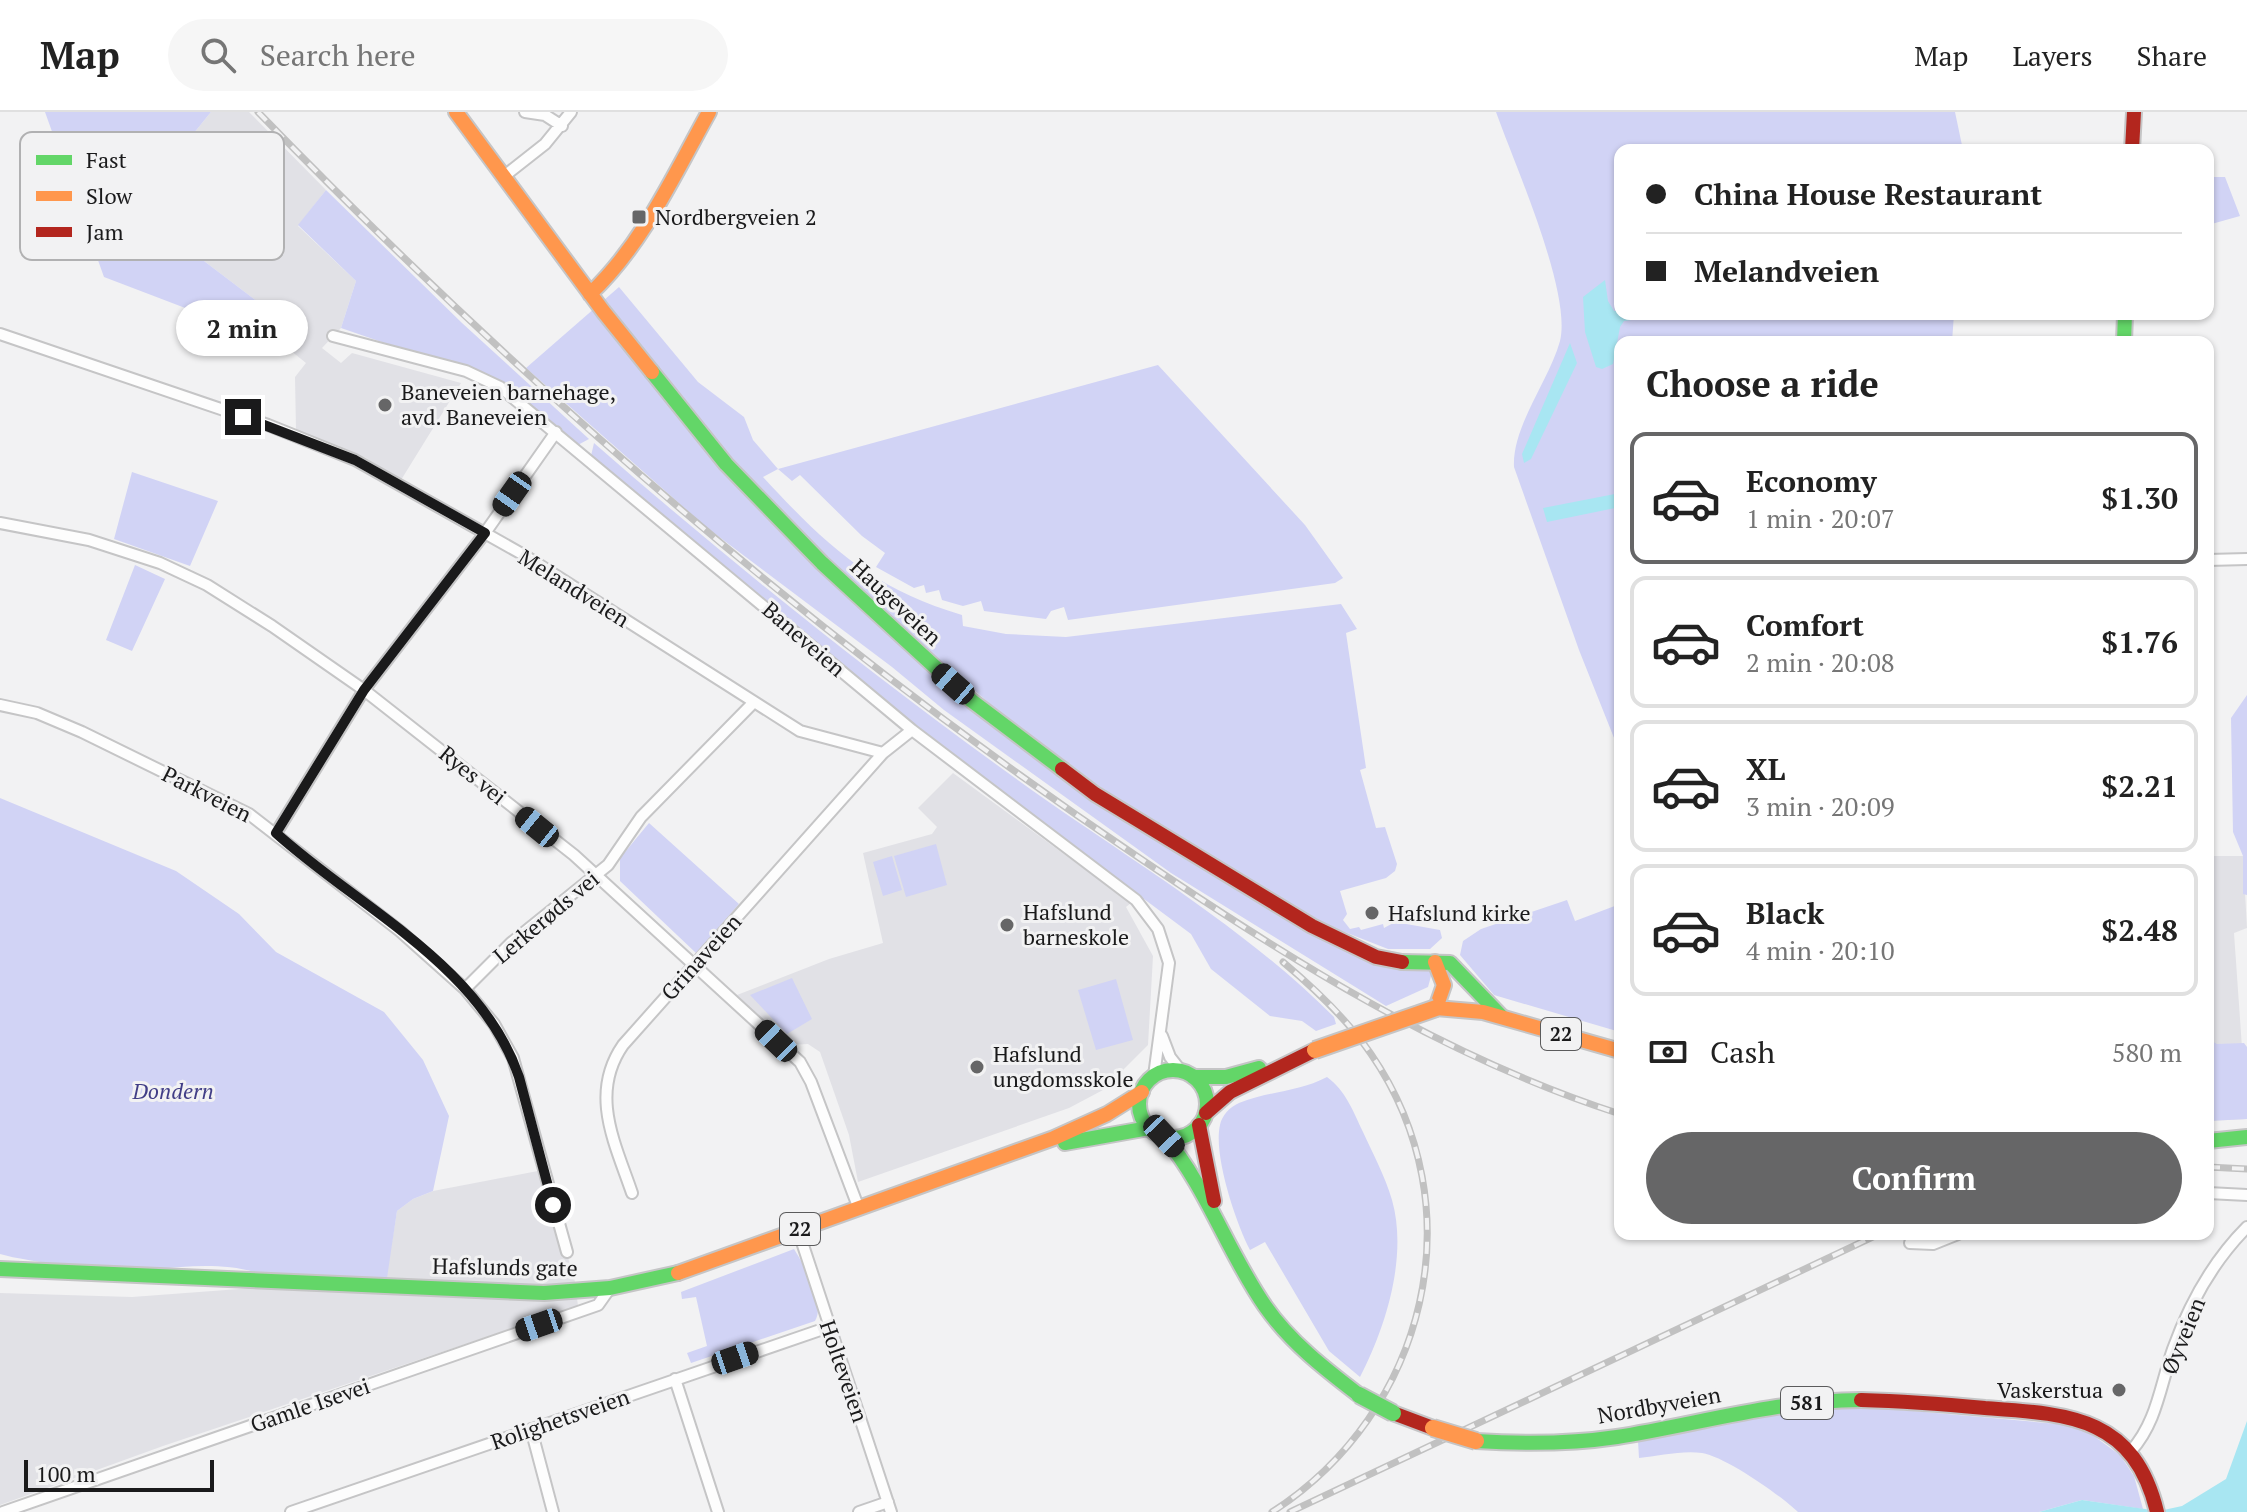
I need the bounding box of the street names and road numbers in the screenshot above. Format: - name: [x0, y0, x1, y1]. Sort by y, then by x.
- street label: Melandveien: [513, 542, 635, 633]
- street label: Haugeveien: [845, 552, 948, 651]
- street label: Baneveien: [757, 595, 852, 683]
- street label: Ryes vei: [434, 739, 513, 811]
- street label: Parkveien: [158, 759, 257, 828]
- street label: Lerkerøds vei: [487, 864, 605, 969]
- street label: Grinaveien: [654, 907, 747, 1006]
- road number: 22: [1541, 1018, 1581, 1050]
- road number: 22: [780, 1213, 820, 1245]
- street label: Hafslunds gate: [432, 1251, 578, 1282]
- street label: Øyveien: [2154, 1293, 2211, 1379]
- street label: Holteveien: [813, 1316, 875, 1426]
- street label: Gamle Isevei: [246, 1371, 373, 1439]
- street label: Nordbyveien: [1595, 1379, 1723, 1430]
- street label: Rolighetsveien: [487, 1381, 633, 1456]
- road number: 581: [1781, 1387, 1833, 1419]

